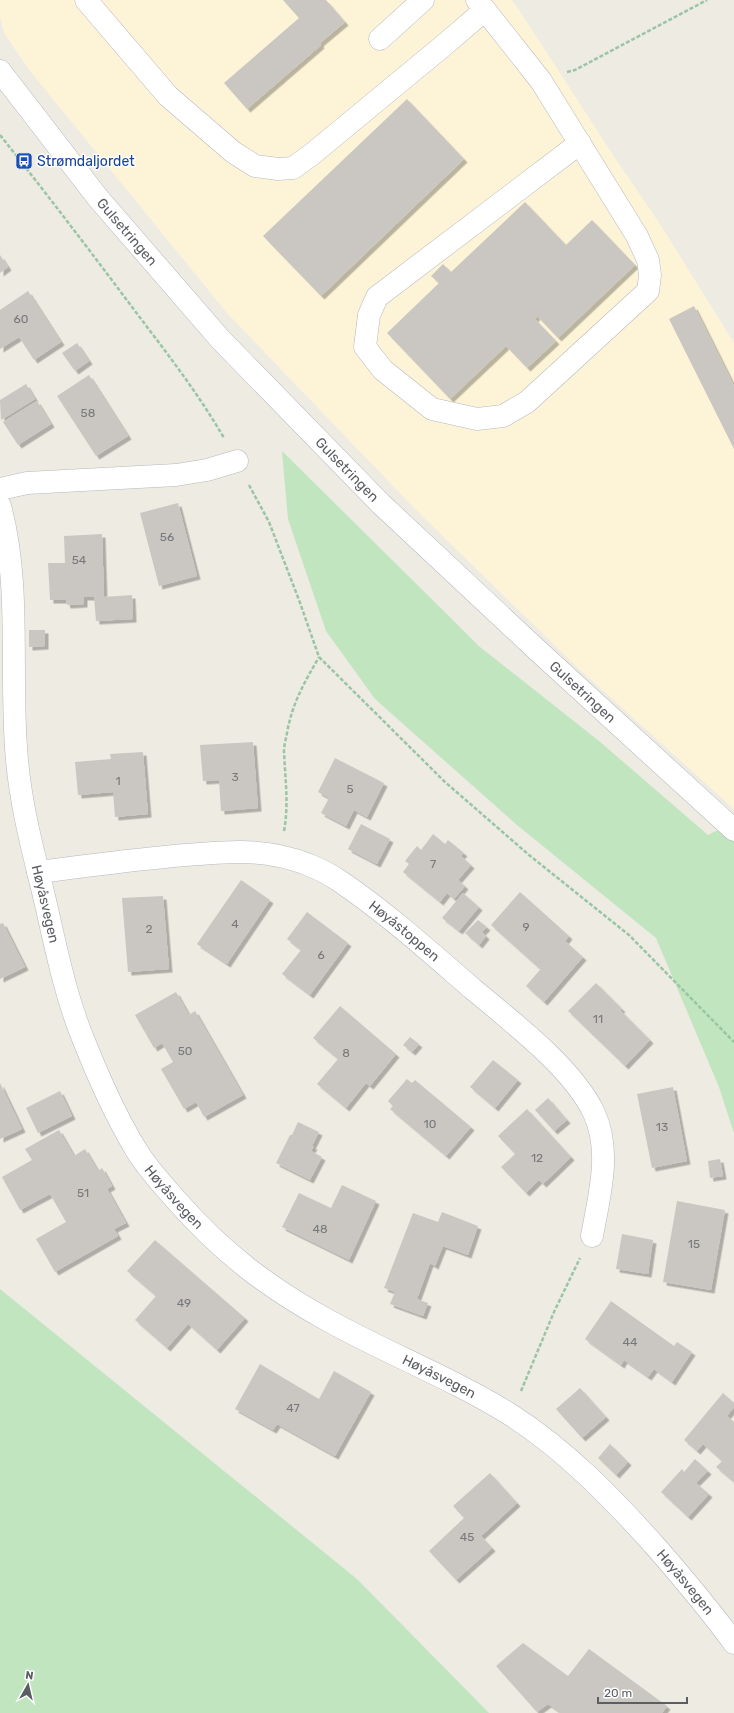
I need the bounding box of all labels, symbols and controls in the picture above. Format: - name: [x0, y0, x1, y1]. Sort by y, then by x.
- bus stop icon: Strømdaljordet: [14, 151, 34, 171]
- place label: Strømdaljordet: [37, 153, 135, 170]
- street label: Gulsetringen: [93, 195, 161, 269]
- house number: 60: [14, 312, 28, 326]
- house number: 58: [81, 406, 95, 420]
- street label: Gulsetringen: [312, 433, 383, 505]
- house number: 56: [160, 530, 174, 544]
- house number: 54: [72, 553, 87, 567]
- street label: Gulsetringen: [546, 657, 619, 726]
- house number: 3: [231, 770, 239, 784]
- house number: 1: [115, 774, 121, 788]
- house number: 5: [346, 782, 354, 796]
- house number: 7: [430, 857, 436, 871]
- street label: Høyåsvegen: [28, 863, 63, 945]
- street label: Høyåstoppen: [366, 897, 443, 965]
- house number: 4: [231, 917, 239, 931]
- house number: 9: [522, 920, 530, 934]
- house number: 2: [145, 922, 153, 936]
- house number: 6: [317, 948, 325, 962]
- house number: 11: [593, 1012, 603, 1026]
- house number: 50: [178, 1044, 192, 1058]
- house number: 8: [342, 1046, 350, 1060]
- house number: 10: [424, 1117, 436, 1131]
- house number: 13: [656, 1120, 668, 1134]
- house number: 12: [531, 1151, 543, 1165]
- street label: Høyåsvegen: [141, 1162, 207, 1233]
- house number: 51: [77, 1186, 89, 1200]
- house number: 48: [312, 1222, 328, 1236]
- house number: 15: [688, 1237, 700, 1251]
- house number: 49: [177, 1296, 191, 1310]
- house number: 44: [623, 1335, 638, 1349]
- street label: Høyåsvegen: [400, 1351, 479, 1402]
- house number: 47: [286, 1401, 300, 1415]
- house number: 45: [460, 1530, 474, 1544]
- street label: Høyåsvegen: [653, 1546, 718, 1618]
- north arrow: [8, 1665, 48, 1705]
- text: N: [24, 1669, 34, 1683]
- scale bar: [598, 1679, 687, 1705]
- text: 20 m: [604, 1686, 632, 1700]

